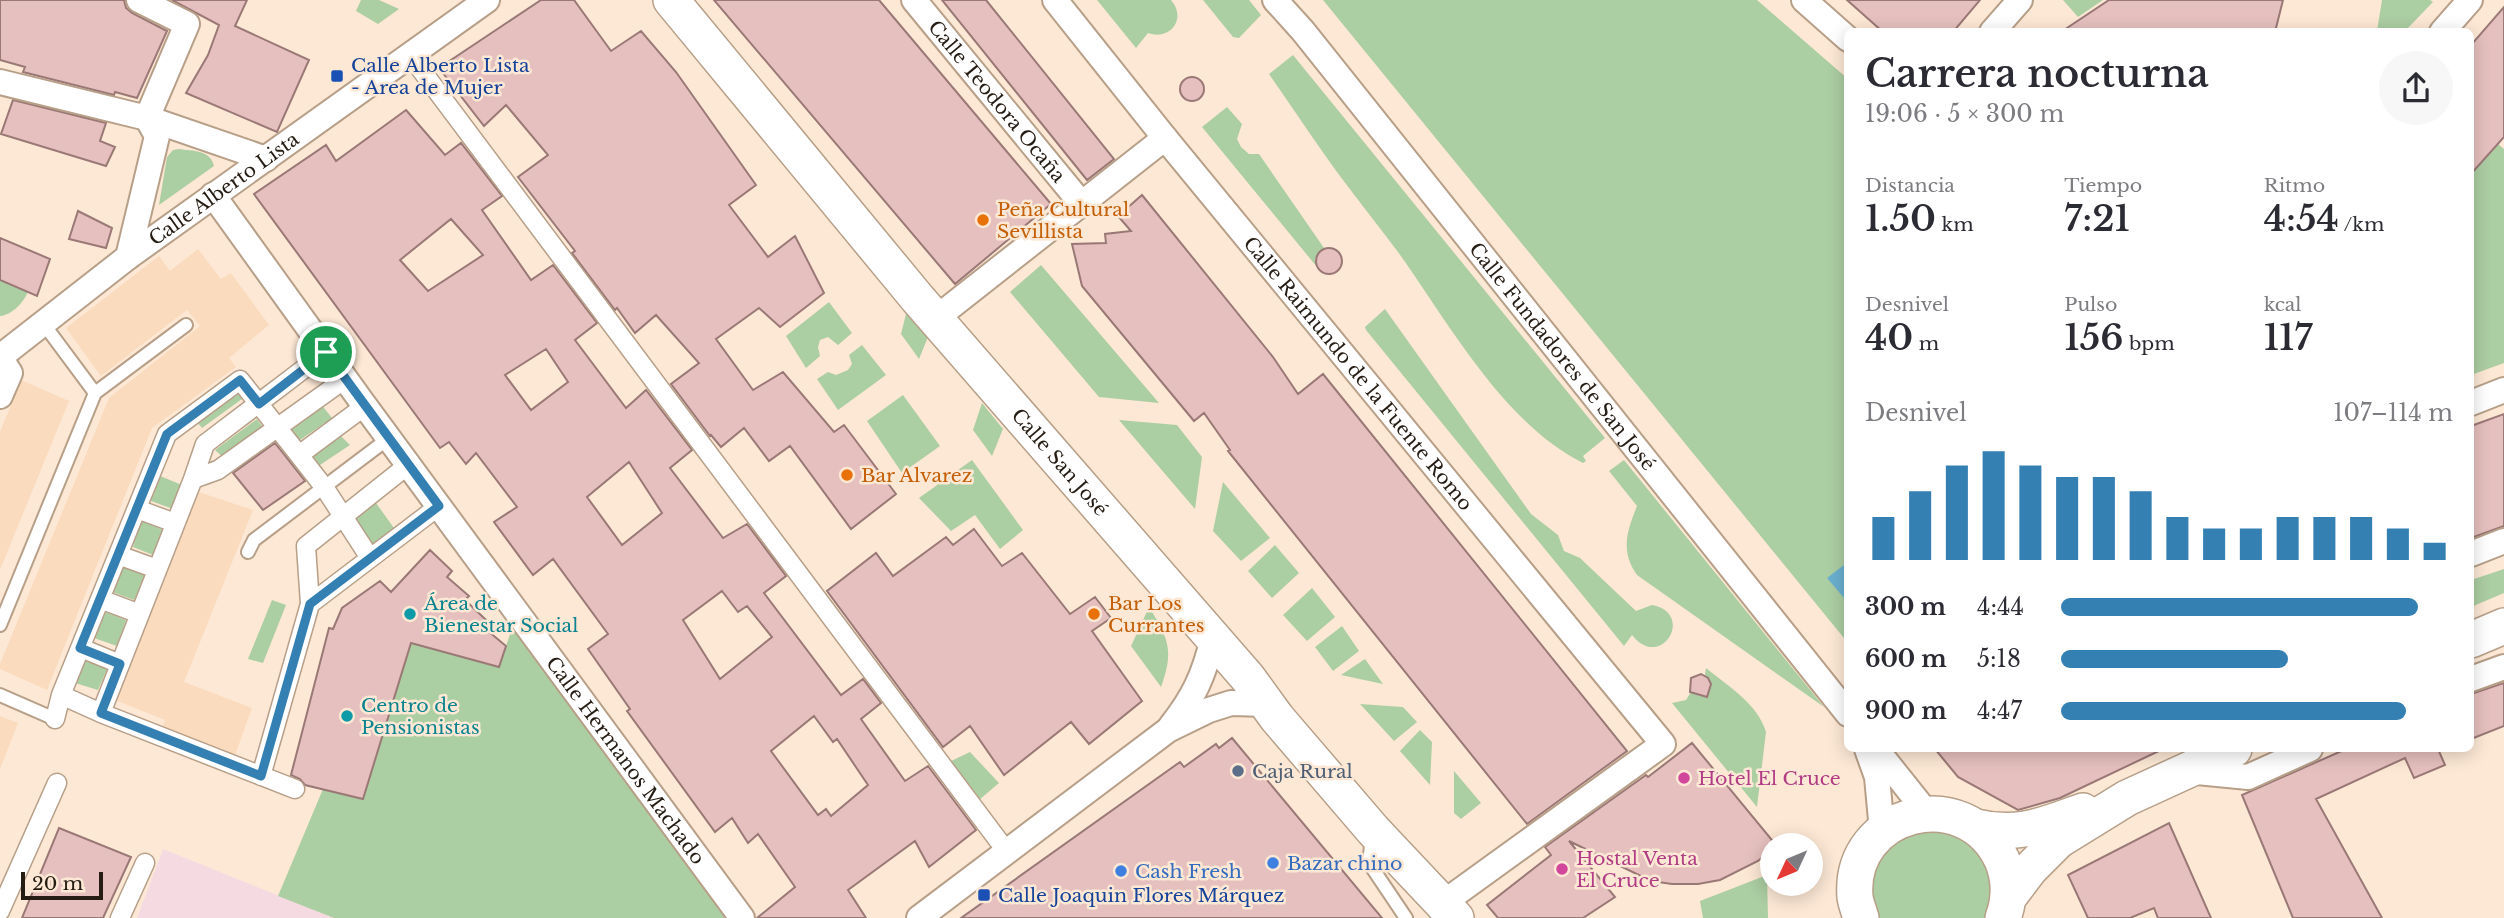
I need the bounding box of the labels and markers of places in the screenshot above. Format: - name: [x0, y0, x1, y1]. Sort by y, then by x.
- place label: Calle Alberto Lista - Area de Mujer: [351, 54, 530, 99]
- marker: Calle Alberto Lista - Area de Mujer: [329, 68, 345, 84]
- place label: Peña Cultural Sevillista: [997, 198, 1129, 243]
- marker: Peña Cultural Sevillista: [975, 212, 991, 228]
- pin: [296, 322, 356, 382]
- place label: Bar Alvarez: [861, 464, 972, 487]
- marker: Bar Alvarez: [839, 467, 855, 483]
- place label: Área de Bienestar Social: [423, 592, 578, 637]
- place label: Bar Los Currantes: [1108, 592, 1204, 637]
- marker: Área de Bienestar Social: [402, 606, 418, 622]
- marker: Bar Los Currantes: [1086, 606, 1102, 622]
- place label: Centro de Pensionistas: [361, 694, 480, 739]
- marker: Centro de Pensionistas: [339, 708, 355, 724]
- place label: Caja Rural: [1252, 760, 1353, 783]
- marker: Caja Rural: [1230, 763, 1246, 779]
- place label: Hotel El Cruce: [1698, 767, 1841, 790]
- marker: Hotel El Cruce: [1676, 770, 1692, 786]
- place label: Hostal Venta El Cruce: [1576, 847, 1698, 892]
- place label: Bazar chino: [1287, 852, 1402, 875]
- marker: Bazar chino: [1265, 855, 1281, 871]
- place label: Cash Fresh: [1135, 860, 1242, 883]
- marker: Hostal Venta El Cruce: [1554, 861, 1570, 877]
- marker: Cash Fresh: [1113, 863, 1129, 879]
- place label: Calle Joaquin Flores Márquez: [998, 884, 1284, 907]
- marker: Calle Joaquin Flores Márquez: [976, 887, 992, 903]

